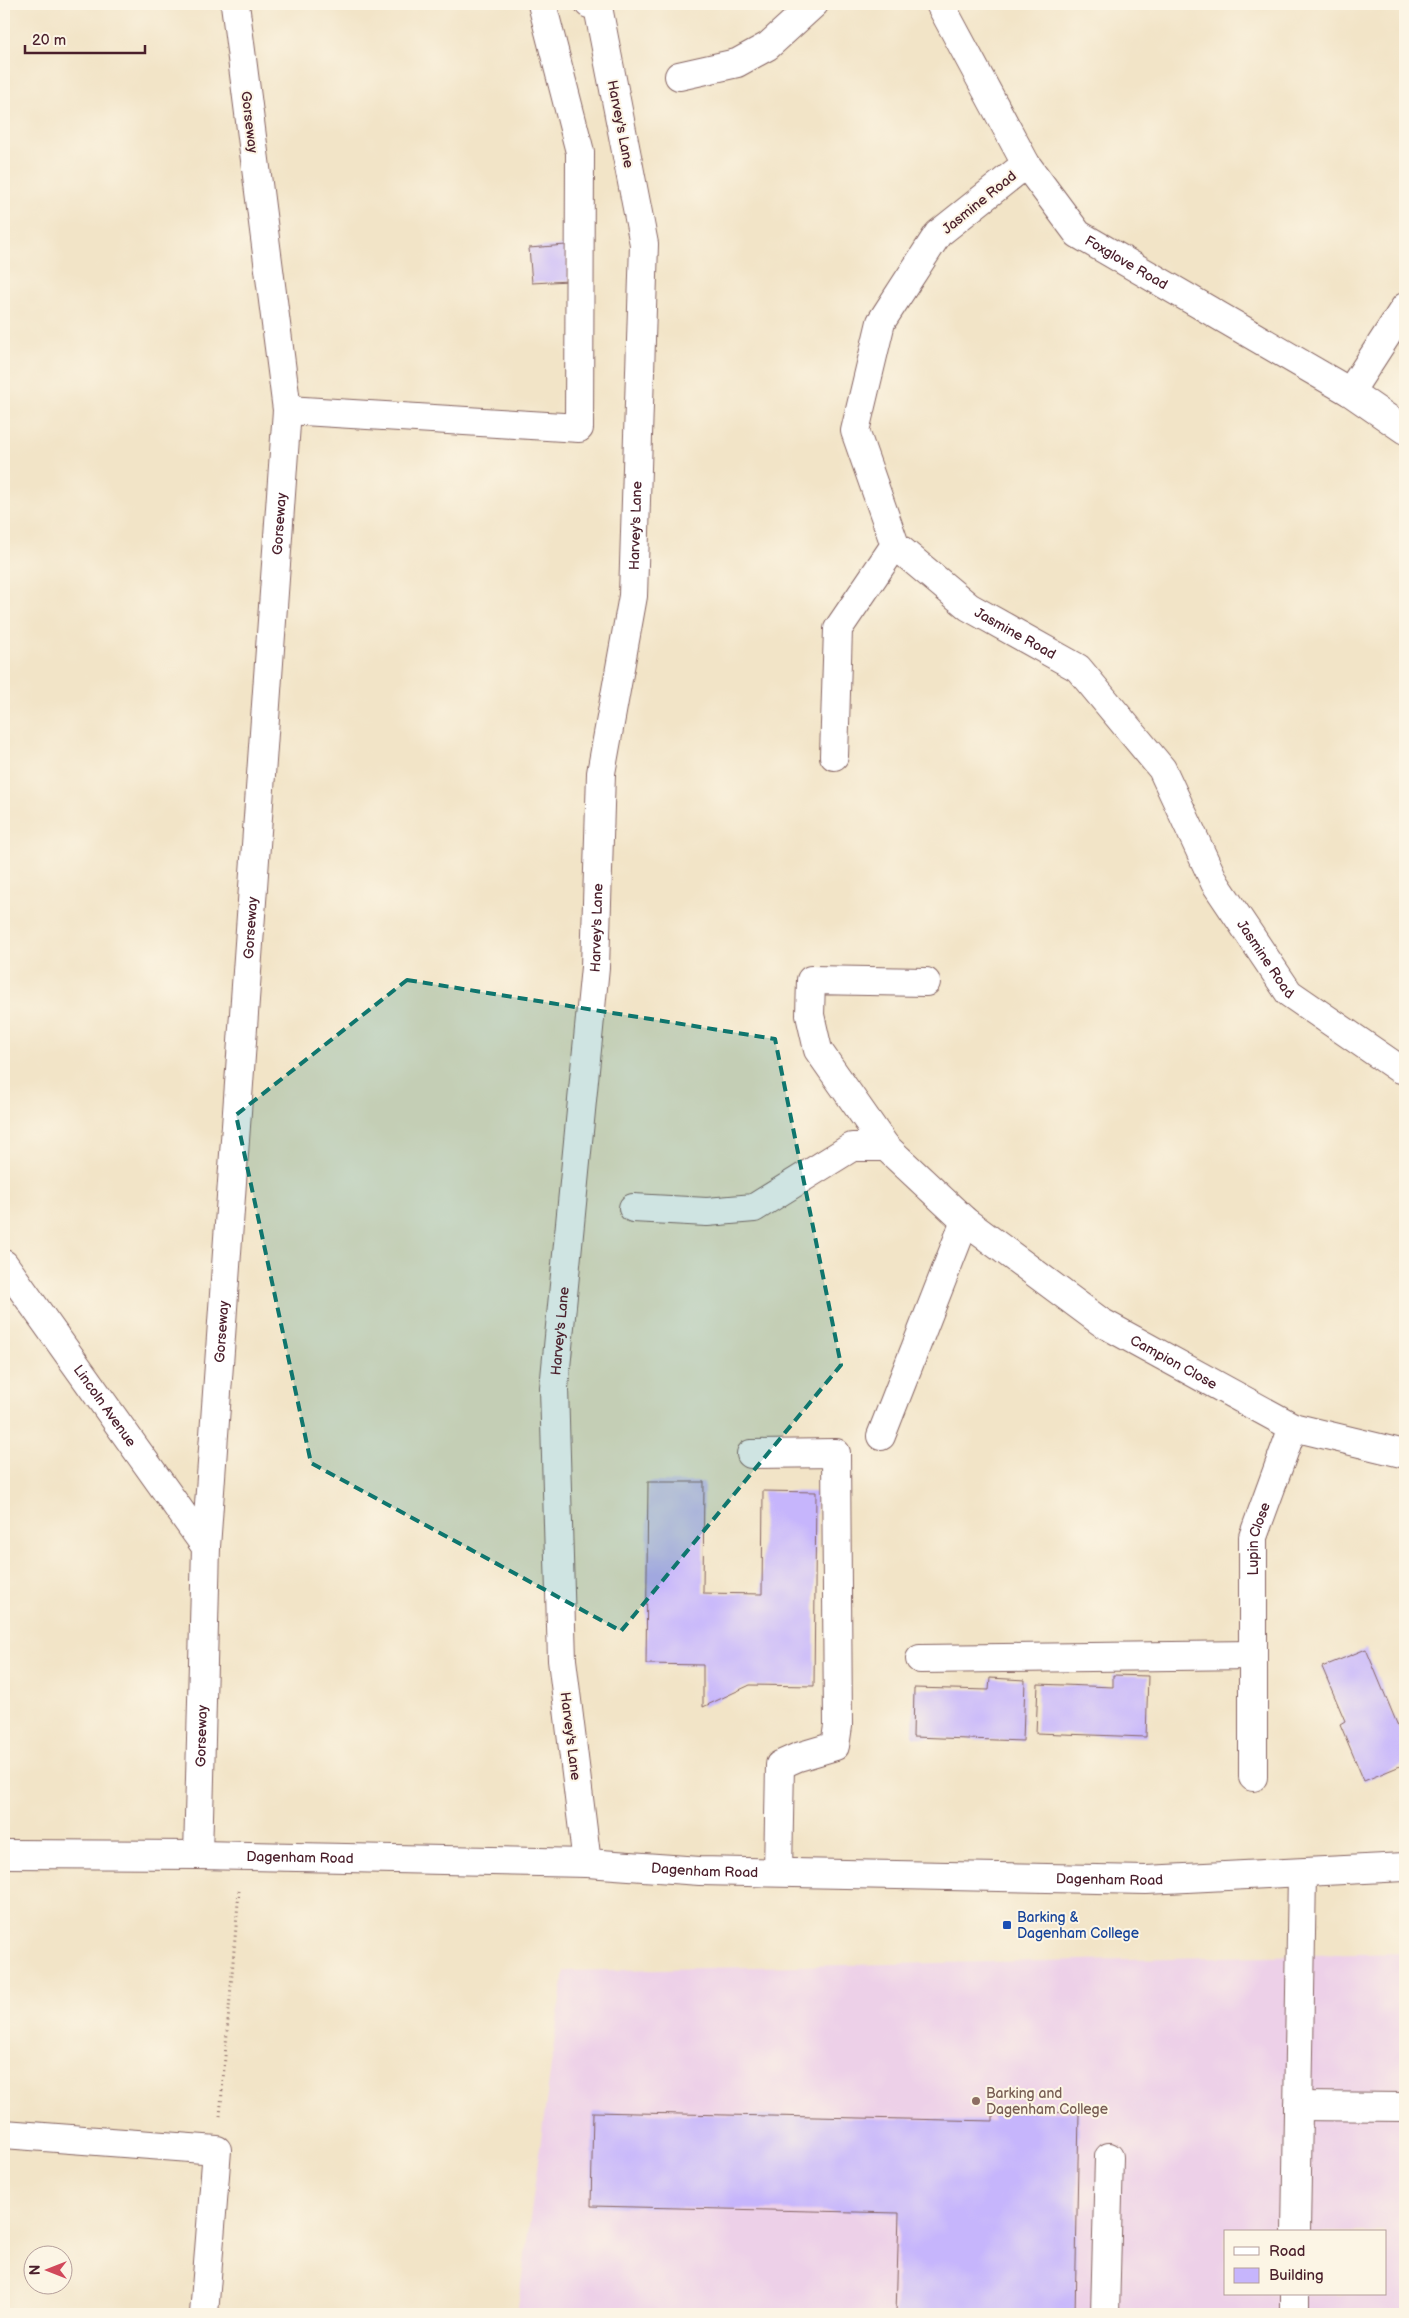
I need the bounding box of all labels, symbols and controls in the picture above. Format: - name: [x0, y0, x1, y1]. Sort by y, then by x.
- scale bar: [25, 22, 145, 54]
- text: 20 m: [32, 31, 66, 50]
- street label: Harvey's Lane: [604, 79, 637, 169]
- street label: Gorseway: [237, 90, 262, 155]
- street label: Jasmine Road: [939, 167, 1020, 237]
- street label: Foxglove Road: [1082, 232, 1171, 293]
- street label: Harvey's Lane: [626, 481, 646, 570]
- street label: Gorseway: [269, 491, 290, 555]
- street label: Jasmine Road: [972, 604, 1059, 663]
- street label: Harvey's Lane: [587, 883, 607, 973]
- street label: Gorseway: [240, 895, 261, 959]
- street label: Jasmine Road: [1233, 917, 1297, 1003]
- street label: Harvey's Lane: [547, 1286, 573, 1376]
- street label: Gorseway: [211, 1299, 233, 1363]
- street label: Campion Close: [1127, 1332, 1220, 1393]
- street label: Lincoln Avenue: [70, 1362, 140, 1450]
- street label: Lupin Close: [1245, 1500, 1274, 1576]
- street label: Harvey's Lane: [557, 1691, 584, 1781]
- street label: Gorseway: [192, 1704, 211, 1767]
- street label: Dagenham Road: [246, 1848, 354, 1867]
- street label: Dagenham Road: [651, 1860, 758, 1881]
- street label: Dagenham Road: [1056, 1870, 1164, 1889]
- place label: Barking & Dagenham College: [1017, 1909, 1139, 1942]
- marker: Barking & Dagenham College: [1001, 1919, 1013, 1931]
- place label: Barking and Dagenham College: [986, 2085, 1108, 2118]
- marker: Barking and Dagenham College: [970, 2095, 982, 2107]
- legend: [1224, 2230, 1386, 2296]
- text: Road: [1269, 2242, 1305, 2261]
- north arrow: [22, 2246, 72, 2296]
- text: N: [27, 2265, 44, 2275]
- text: Building: [1269, 2266, 1324, 2285]

